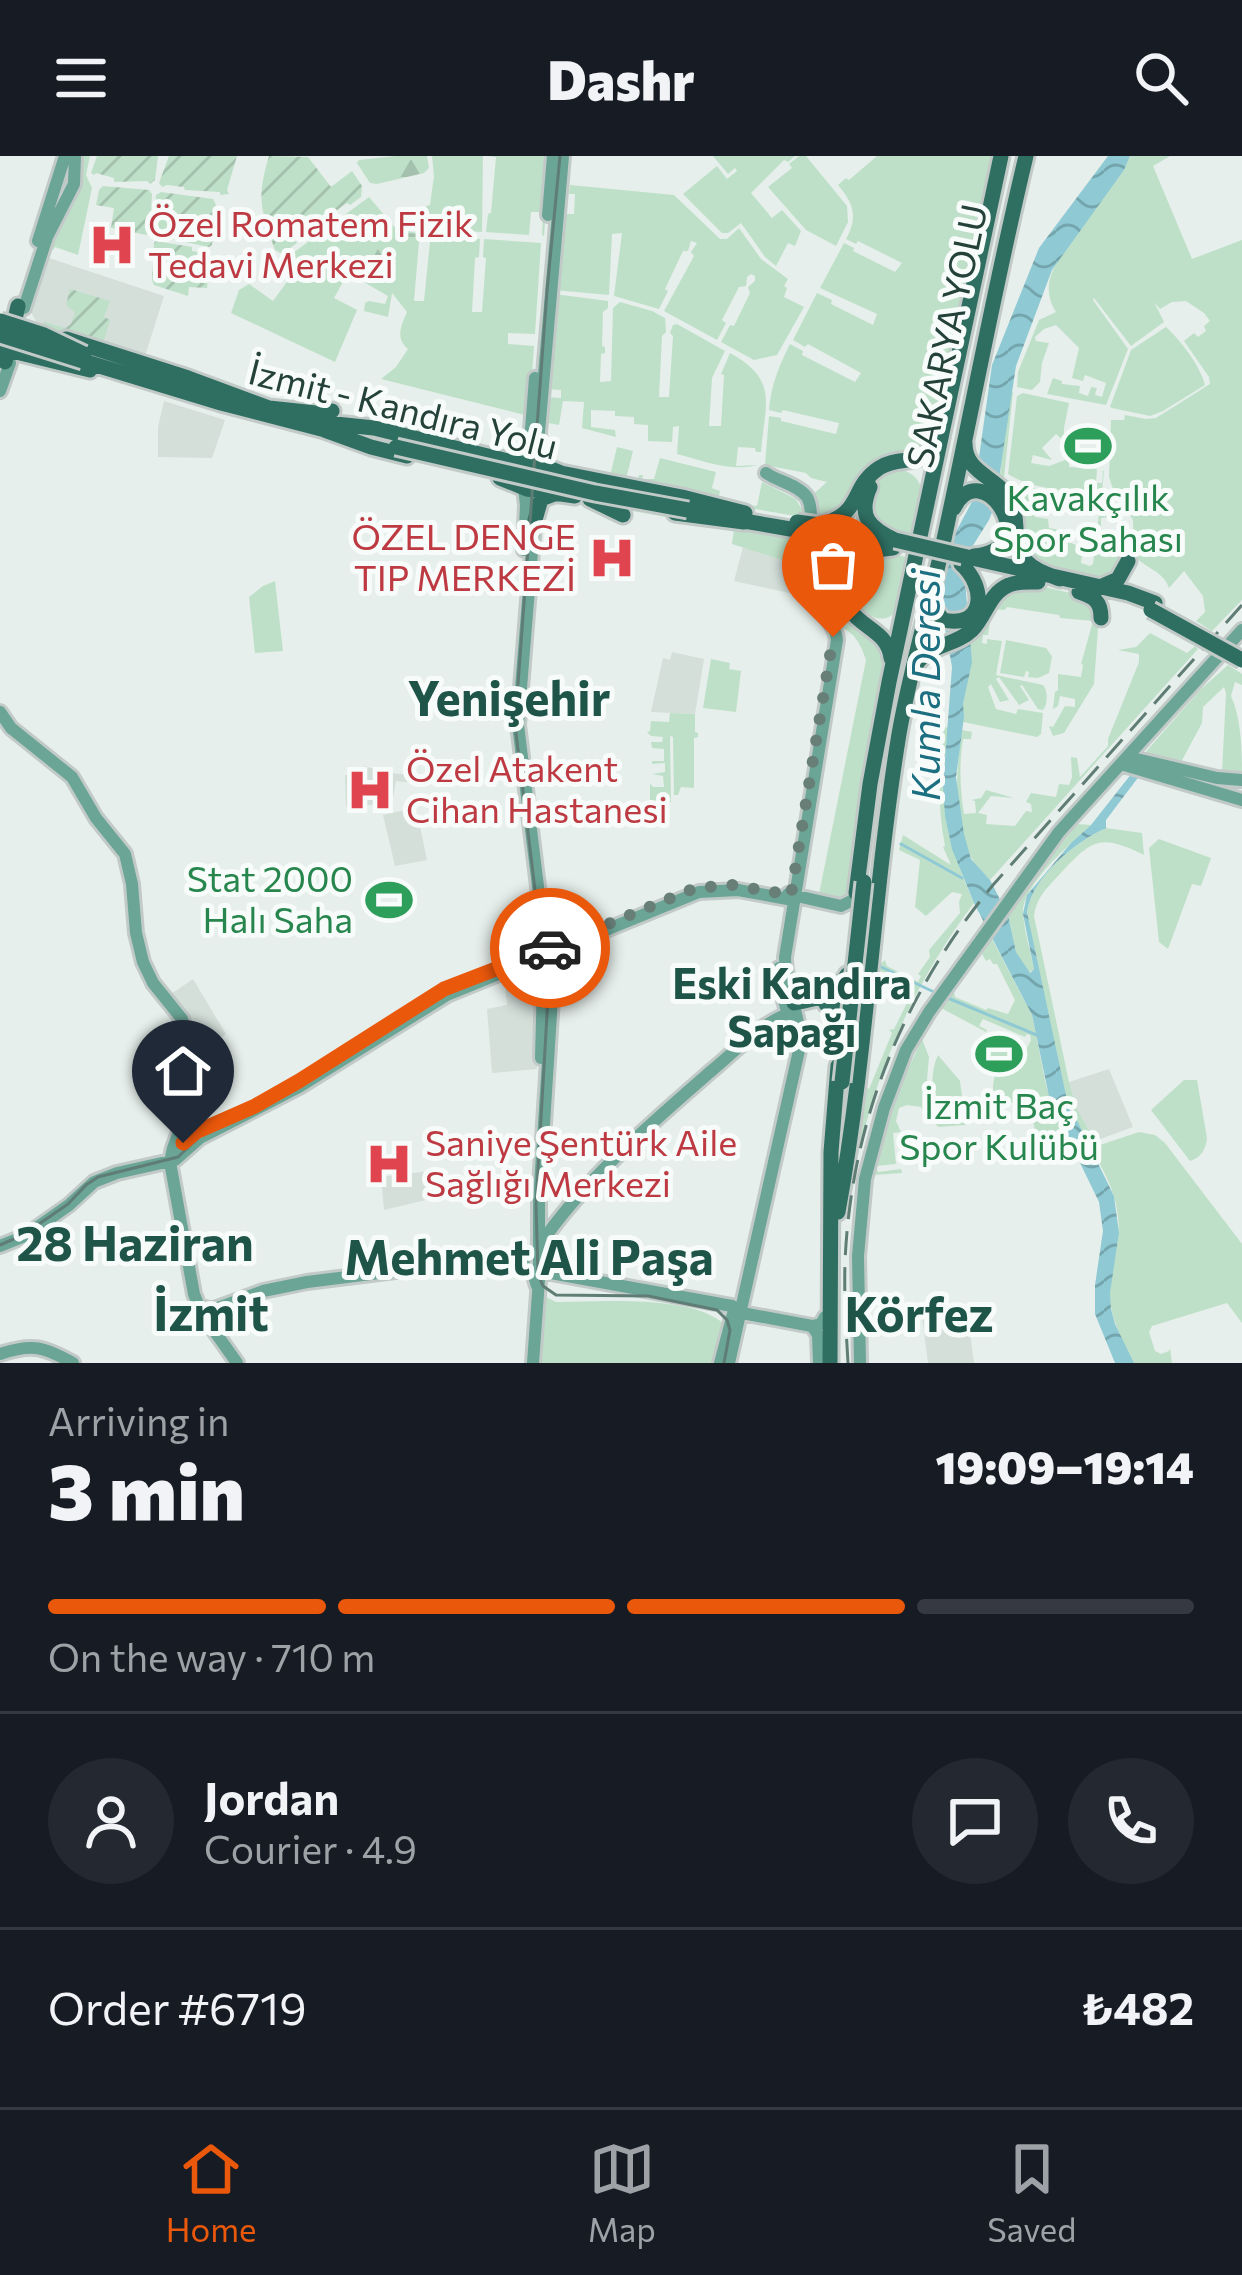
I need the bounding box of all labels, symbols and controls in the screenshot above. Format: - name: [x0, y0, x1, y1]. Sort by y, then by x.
- icon: menu: [48, 45, 114, 111]
- text: Dashr: [547, 45, 695, 111]
- icon: search: [1128, 45, 1194, 111]
- place label: Özel Romatem Fizik Tedavi Merkezi: [148, 200, 473, 285]
- street label: SAKARYA YOLU: [896, 200, 994, 471]
- hospital icon: Özel Romatem Fizik Tedavi Merkezi: [87, 220, 137, 270]
- street label: İzmit - Kandıra Yolu: [245, 347, 562, 467]
- sports icon: Kavakçılık Spor Sahası: [1063, 421, 1113, 471]
- place label: Kavakçılık Spor Sahası: [993, 474, 1183, 559]
- place label: ÖZEL DENGE TIP MERKEZİ: [351, 513, 576, 598]
- pin: [782, 514, 884, 637]
- icon: bag: [800, 532, 866, 598]
- hospital icon: ÖZEL DENGE TIP MERKEZİ: [587, 533, 637, 583]
- water label: Kumla Deresi: [900, 567, 948, 801]
- district label: Yenişehir: [407, 667, 611, 727]
- place label: Özel Atakent Cihan Hastanesi: [406, 745, 668, 830]
- hospital icon: Özel Atakent Cihan Hastanesi: [345, 765, 395, 815]
- place label: Stat 2000 Halı Saha: [187, 855, 353, 940]
- sports icon: Stat 2000 Halı Saha: [364, 875, 414, 925]
- courier: [490, 888, 610, 1008]
- icon: car: [517, 915, 583, 981]
- district label: Eski Kandıra Sapağı: [672, 956, 912, 1056]
- pin: [132, 1020, 234, 1143]
- sports icon: İzmit Baç Spor Kulübü: [974, 1029, 1024, 1079]
- icon: home: [150, 1038, 216, 1104]
- place label: İzmit Baç Spor Kulübü: [899, 1082, 1099, 1167]
- place label: Saniye Şentürk Aile Sağlığı Merkezi: [425, 1119, 737, 1204]
- hospital icon: Saniye Şentürk Aile Sağlığı Merkezi: [364, 1139, 414, 1189]
- district label: 28 Haziran: [16, 1212, 254, 1271]
- district label: Mehmet Ali Paşa: [344, 1226, 714, 1286]
- district label: İzmit: [153, 1282, 269, 1341]
- district label: Körfez: [845, 1283, 993, 1342]
- text: Arriving in: [48, 1396, 229, 1444]
- text: 19:09–19:14: [935, 1438, 1194, 1493]
- text: 3 min: [48, 1441, 245, 1536]
- text: On the way · 710 m: [48, 1632, 375, 1680]
- button: person: [48, 1758, 174, 1884]
- button: chat: [912, 1758, 1038, 1884]
- button: phone: [1068, 1758, 1194, 1884]
- text: Jordan: [204, 1769, 339, 1824]
- text: Courier · 4.9: [204, 1824, 417, 1872]
- text: Order #6719: [48, 1979, 306, 2034]
- text: ₺482: [1081, 1979, 1194, 2034]
- tab: Home: [166, 2136, 256, 2249]
- tab: Map: [588, 2136, 656, 2249]
- tab: Saved: [987, 2136, 1076, 2249]

